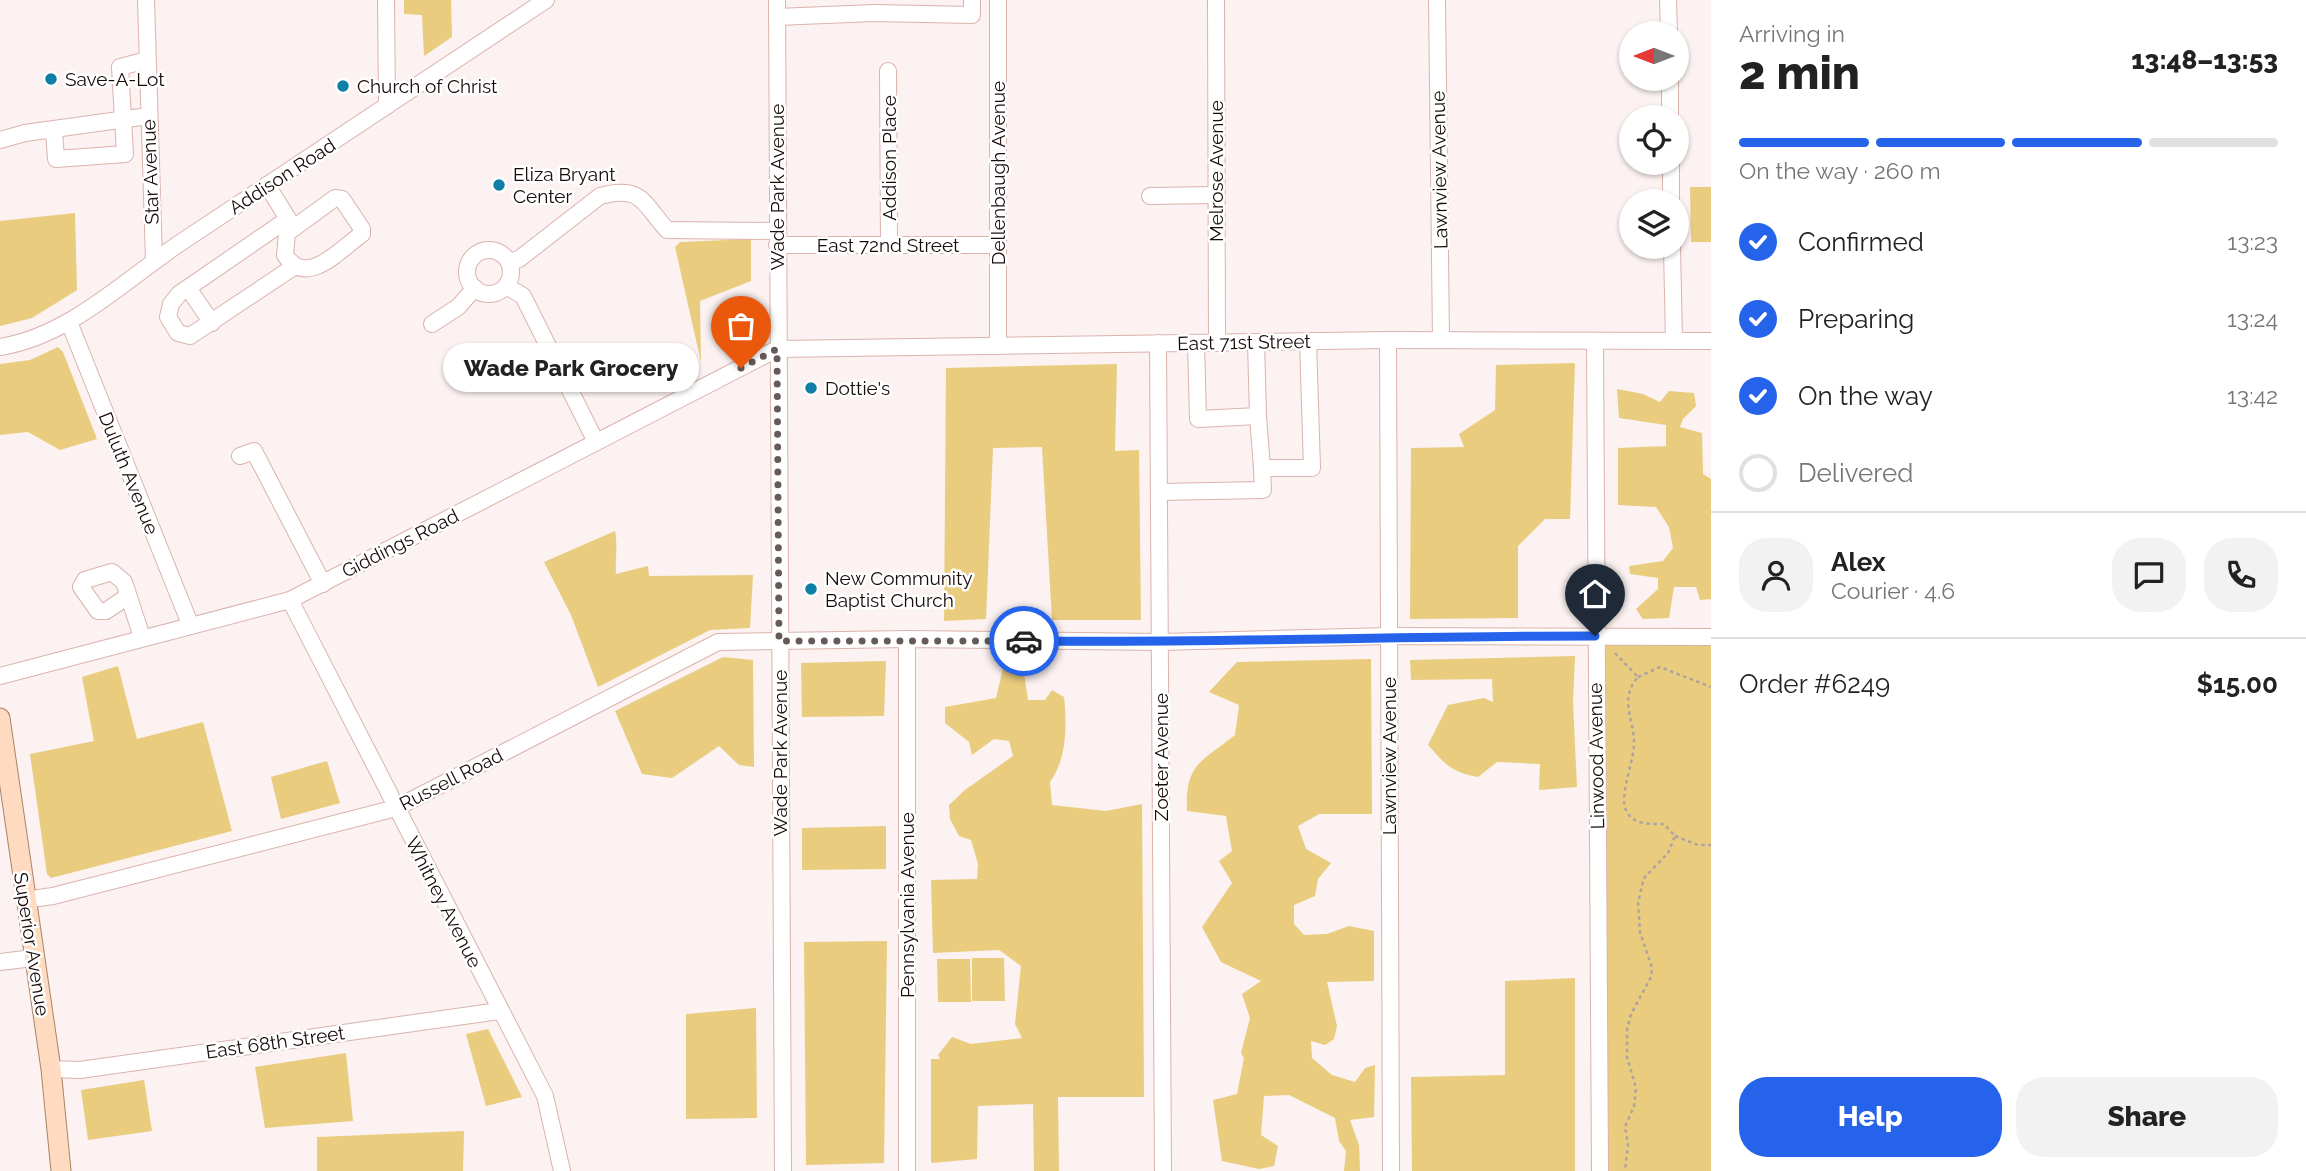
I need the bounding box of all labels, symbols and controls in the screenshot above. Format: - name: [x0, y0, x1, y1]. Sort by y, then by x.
- text: Arriving in: [1739, 20, 1845, 47]
- north arrow: [1619, 21, 1689, 91]
- map controls: [1619, 21, 1689, 259]
- text: 13:48–13:53: [2131, 45, 2278, 75]
- text: 2 min: [1739, 46, 1860, 100]
- place label: Save-A-Lot: [65, 68, 165, 90]
- marker: Save-A-Lot: [43, 71, 59, 87]
- place label: Church of Christ: [357, 75, 498, 97]
- marker: Church of Christ: [335, 78, 351, 94]
- street label: Dellenbaugh Avenue: [987, 81, 1009, 265]
- street label: Lawnview Avenue: [1427, 91, 1451, 249]
- street label: Addison Place: [878, 95, 900, 221]
- street label: Melrose Avenue: [1205, 100, 1227, 242]
- street label: Wade Park Avenue: [766, 104, 788, 270]
- button: locate: [1619, 105, 1689, 175]
- street label: Star Avenue: [137, 119, 163, 225]
- street label: Addison Road: [225, 133, 339, 219]
- text: On the way · 260 m: [1739, 157, 1941, 184]
- place label: Eliza Bryant Center: [513, 163, 616, 207]
- marker: Eliza Bryant Center: [491, 177, 507, 193]
- button: layers: [1619, 189, 1689, 259]
- icon: check: [1739, 223, 1777, 261]
- text: Confirmed: [1798, 227, 1924, 257]
- text: 13:23: [2227, 228, 2278, 255]
- street label: East 72nd Street: [817, 234, 960, 256]
- pin: [711, 296, 771, 368]
- icon: check: [1739, 300, 1777, 338]
- text: Preparing: [1798, 304, 1914, 334]
- text: 13:24: [2227, 305, 2278, 332]
- icon: bag: [722, 307, 760, 345]
- street label: East 71st Street: [1177, 330, 1312, 354]
- callout: Wade Park Grocery: [444, 344, 699, 392]
- text: Wade Park Grocery: [464, 354, 678, 381]
- place label: Dottie's: [825, 377, 890, 399]
- icon: check: [1739, 377, 1777, 415]
- marker: Dottie's: [803, 380, 819, 396]
- text: On the way: [1798, 381, 1933, 411]
- text: 13:42: [2227, 382, 2278, 409]
- street label: Duluth Avenue: [95, 409, 163, 537]
- text: Delivered: [1798, 458, 1913, 488]
- street label: Giddings Road: [338, 504, 462, 582]
- button: person: [1739, 538, 1813, 612]
- button: chat: [2112, 538, 2186, 612]
- button: phone: [2204, 538, 2278, 612]
- text: Alex: [1831, 547, 1886, 577]
- pin: [1565, 564, 1625, 636]
- place label: New Community Baptist Church: [825, 567, 973, 611]
- icon: home: [1576, 575, 1614, 613]
- text: Courier · 4.6: [1831, 577, 1955, 604]
- marker: New Community Baptist Church: [803, 581, 819, 597]
- courier: [989, 606, 1059, 676]
- icon: car: [1005, 622, 1043, 660]
- text: Order #6249: [1739, 669, 1890, 699]
- text: $15.00: [2196, 669, 2278, 699]
- street label: Wade Park Avenue: [769, 670, 791, 836]
- street label: Lawnview Avenue: [1378, 677, 1400, 835]
- street label: Linwood Avenue: [1584, 683, 1608, 829]
- street label: Zoeter Avenue: [1150, 693, 1172, 821]
- street label: Russell Road: [396, 743, 506, 815]
- street label: Pennsylvania Avenue: [896, 812, 918, 998]
- street label: Whitney Avenue: [401, 833, 487, 971]
- street label: Superior Avenue: [10, 871, 54, 1017]
- street label: East 68th Street: [204, 1021, 346, 1063]
- button: Help: [1739, 1077, 2002, 1157]
- button: Share: [2016, 1077, 2278, 1157]

